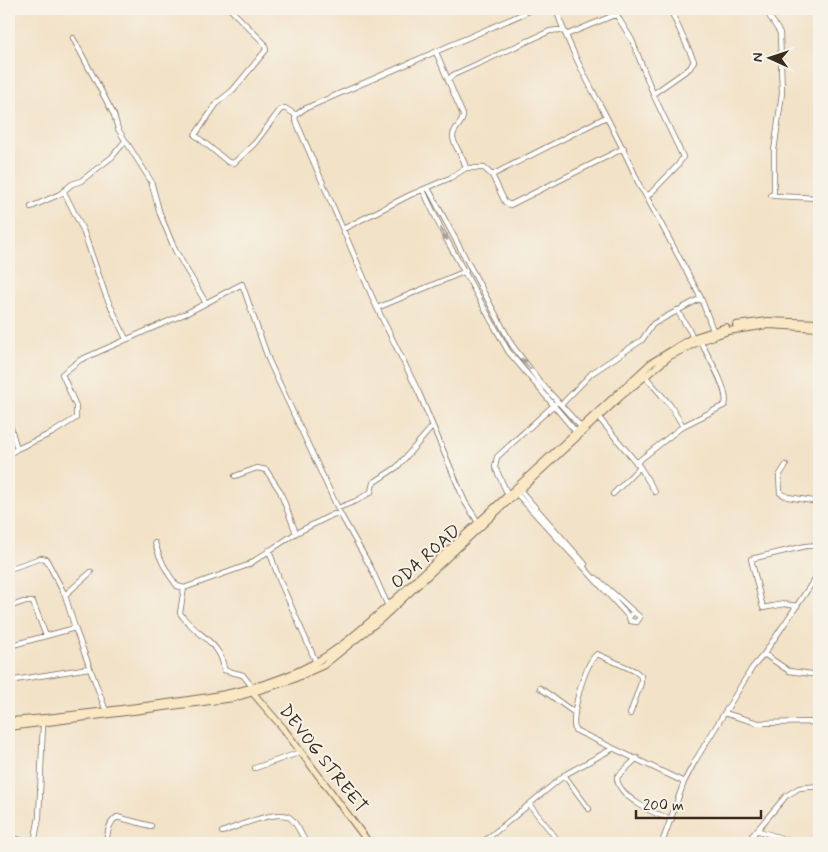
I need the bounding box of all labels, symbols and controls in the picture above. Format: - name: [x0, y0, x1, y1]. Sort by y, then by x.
- north arrow: [746, 32, 796, 82]
- text: N: [749, 52, 767, 63]
- one-way arrow: [440, 226, 448, 241]
- one-way arrow: [521, 357, 531, 371]
- street label: ODA ROAD: [386, 519, 466, 595]
- street label: DEVOG STREET: [273, 700, 373, 818]
- scale bar: [636, 787, 760, 819]
- text: 200 m: [643, 796, 684, 816]

